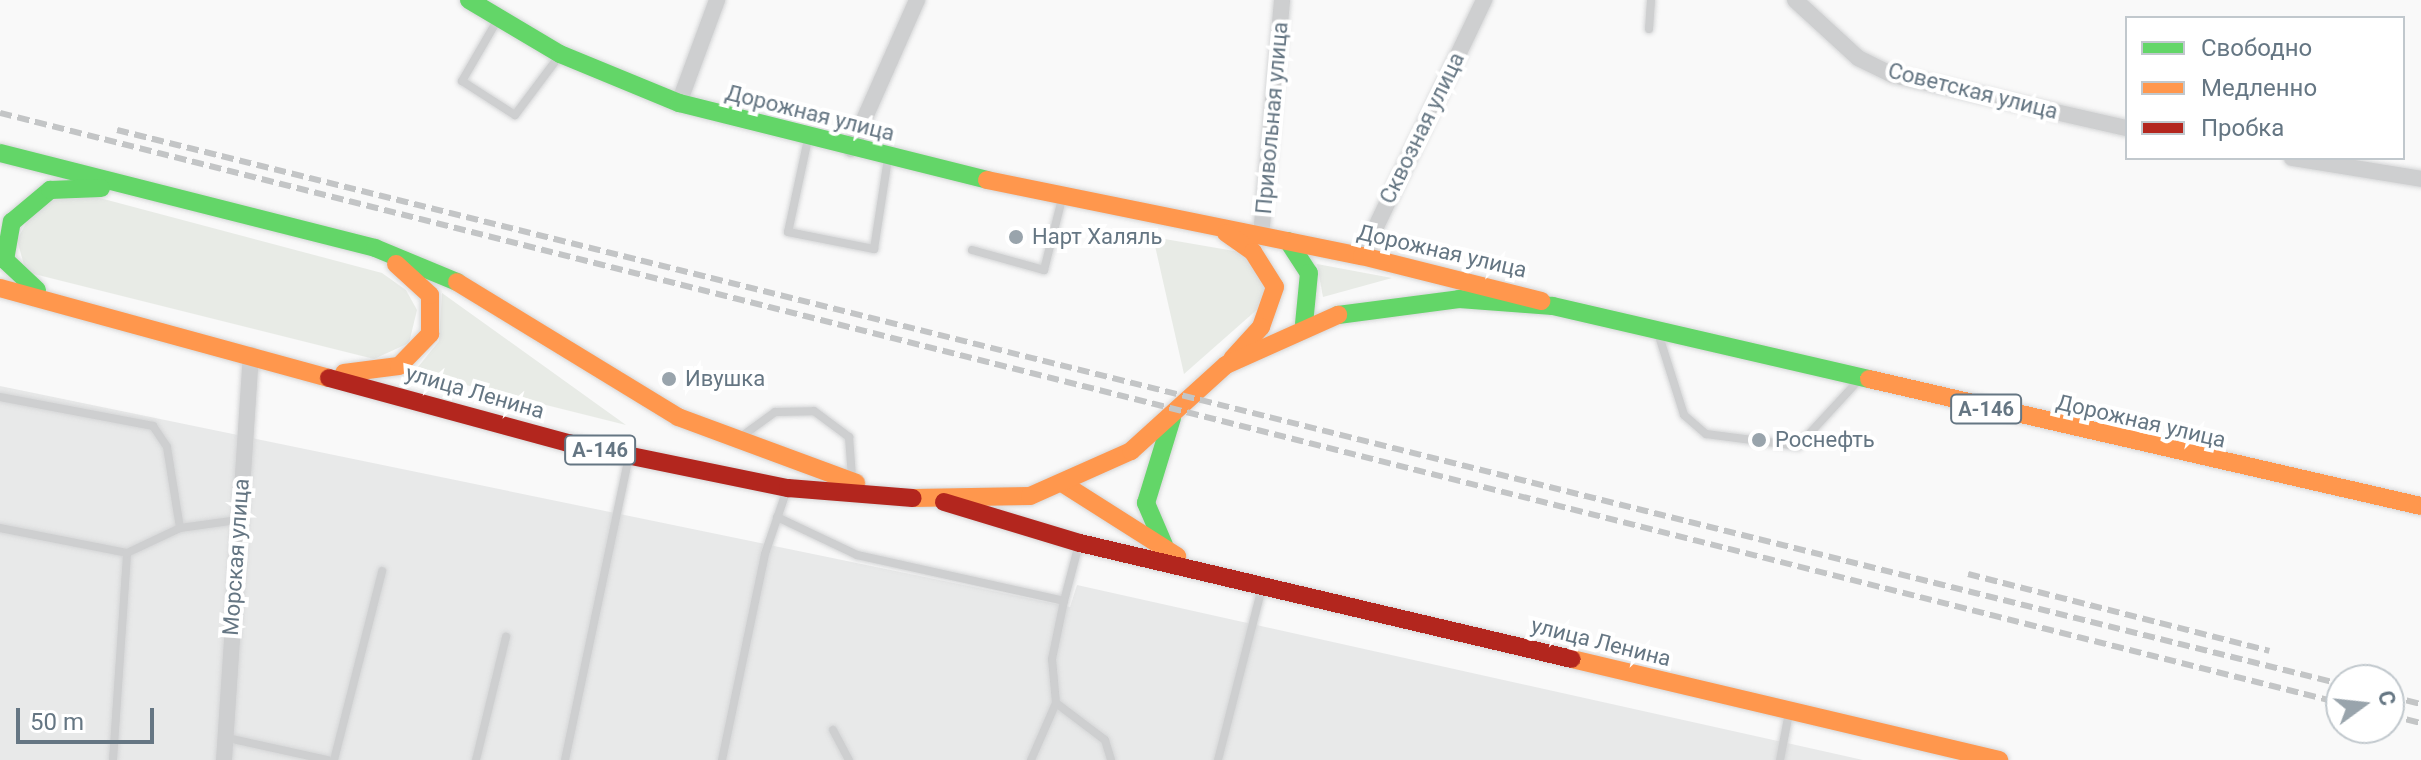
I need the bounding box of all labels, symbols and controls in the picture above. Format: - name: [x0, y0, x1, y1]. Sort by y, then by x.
- legend: [2125, 16, 2405, 160]
- street label: Привольная улица: [1250, 21, 1294, 215]
- text: Свободно: [2201, 34, 2312, 62]
- street label: Сквозная улица: [1374, 48, 1470, 208]
- street label: Советская улица: [1885, 57, 2061, 125]
- text: Медленно: [2201, 74, 2317, 102]
- street label: Дорожная улица: [723, 79, 897, 147]
- text: Пробка: [2201, 114, 2284, 142]
- street label: Дорожная улица: [1355, 219, 1529, 283]
- place label: Нарт Халяль: [1032, 224, 1162, 250]
- marker: Нарт Халяль: [1007, 228, 1025, 246]
- street label: улица Ленина: [403, 360, 547, 424]
- place label: Ивушка: [685, 366, 765, 392]
- marker: Ивушка: [660, 370, 678, 388]
- street label: Дорожная улица: [2054, 389, 2228, 453]
- road number: А-146: [1950, 393, 2022, 425]
- place label: Роснефть: [1775, 427, 1875, 453]
- marker: Роснефть: [1750, 431, 1768, 449]
- road number: А-146: [564, 434, 636, 466]
- street label: Морская улица: [217, 478, 255, 636]
- street label: улица Ленина: [1528, 612, 1674, 672]
- north arrow: [2325, 664, 2405, 744]
- text: С: [2373, 688, 2401, 708]
- scale bar: [20, 692, 158, 742]
- text: 50 m: [30, 708, 84, 736]

